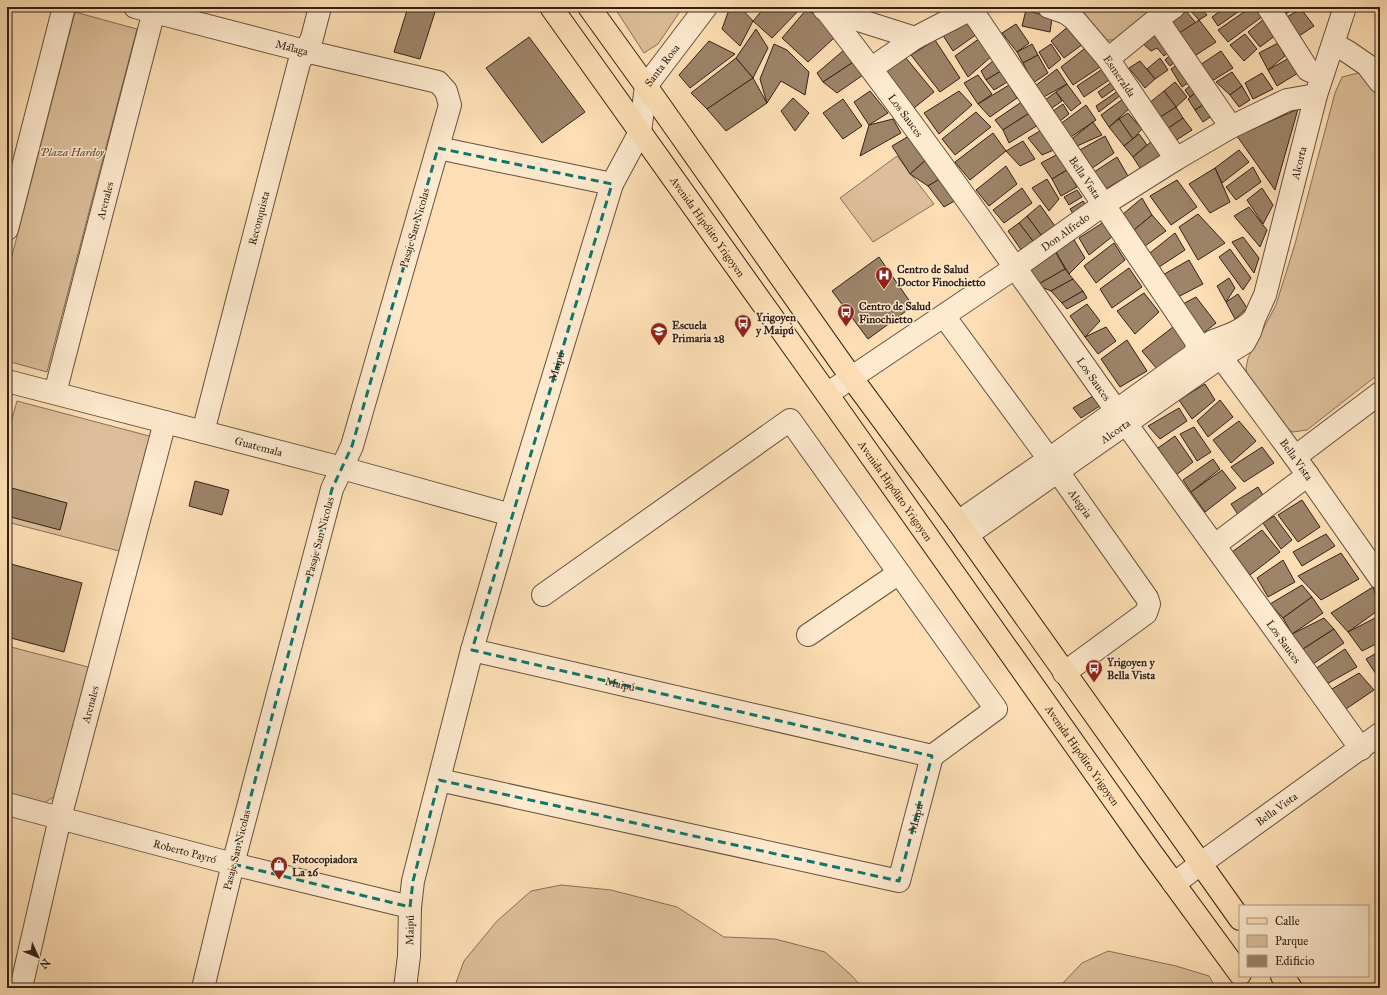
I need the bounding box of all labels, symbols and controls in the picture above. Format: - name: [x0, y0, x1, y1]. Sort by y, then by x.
- street label: Málaga: [274, 37, 310, 58]
- street label: Santa Rosa: [642, 41, 682, 89]
- street label: Esmeralda: [1101, 53, 1138, 100]
- street label: Los Sauces: [885, 91, 926, 139]
- street label: Alcorta: [1288, 145, 1309, 182]
- park label: Plaza Hardoy: [40, 146, 105, 159]
- street label: Bella Vista: [1066, 154, 1104, 201]
- street label: Avenida Hipólito Yrigoyen: [667, 173, 748, 279]
- street label: Arenales: [94, 180, 116, 221]
- street label: Pasaje San Nicolas: [397, 187, 433, 269]
- street label: Reconquista: [245, 189, 272, 246]
- street label: Don Alfredo: [1038, 210, 1092, 254]
- place label: Centro de Salud Doctor Finochietto: [897, 263, 986, 289]
- hospital icon: Centro de Salud Doctor Finochietto: [874, 265, 894, 290]
- place label: Centro de Salud Finochietto: [859, 300, 931, 326]
- bus stop icon: Centro de Salud Finochietto: [836, 302, 856, 327]
- place label: Yrigoyen y Maipú: [755, 311, 796, 338]
- bus stop icon: Yrigoyen y Maipú: [733, 313, 753, 338]
- place label: Escuela Primaria 28: [672, 319, 725, 345]
- school or university icon: Escuela Primaria 28: [649, 321, 669, 346]
- street label: Maipú: [546, 350, 567, 383]
- street label: Los Sauces: [1074, 355, 1114, 403]
- street label: Alcorta: [1097, 416, 1133, 447]
- street label: Guatemala: [233, 434, 284, 459]
- street label: Bella Vista: [1277, 436, 1316, 483]
- street label: Avenida Hipólito Yrigoyen: [855, 437, 935, 544]
- street label: Alegria: [1065, 486, 1095, 521]
- street label: Pasaje San Nicolas: [303, 495, 337, 579]
- street label: Los Sauces: [1264, 617, 1304, 666]
- place label: Yrigoyen y Bella Vista: [1106, 656, 1155, 682]
- bus stop icon: Yrigoyen y Bella Vista: [1084, 658, 1104, 683]
- street label: Maipú: [604, 674, 637, 694]
- street label: Arenales: [79, 684, 101, 725]
- street label: Avenida Hipólito Yrigoyen: [1042, 702, 1122, 808]
- street label: Bella Vista: [1253, 789, 1300, 828]
- street label: Maipú: [905, 802, 926, 834]
- street label: Pasaje San Nicolas: [221, 808, 253, 892]
- street label: Roberto Payró: [152, 837, 218, 866]
- place label: Fotocopiadora La 26: [292, 853, 358, 879]
- shop icon: Fotocopiadora La 26: [269, 855, 289, 880]
- legend: [1239, 905, 1369, 977]
- text: Calle: [1275, 914, 1300, 928]
- street label: Maipú: [403, 915, 416, 946]
- text: Parque: [1275, 934, 1308, 949]
- north arrow: [18, 937, 58, 977]
- text: Edificio: [1275, 954, 1314, 968]
- text: N: [36, 956, 53, 972]

